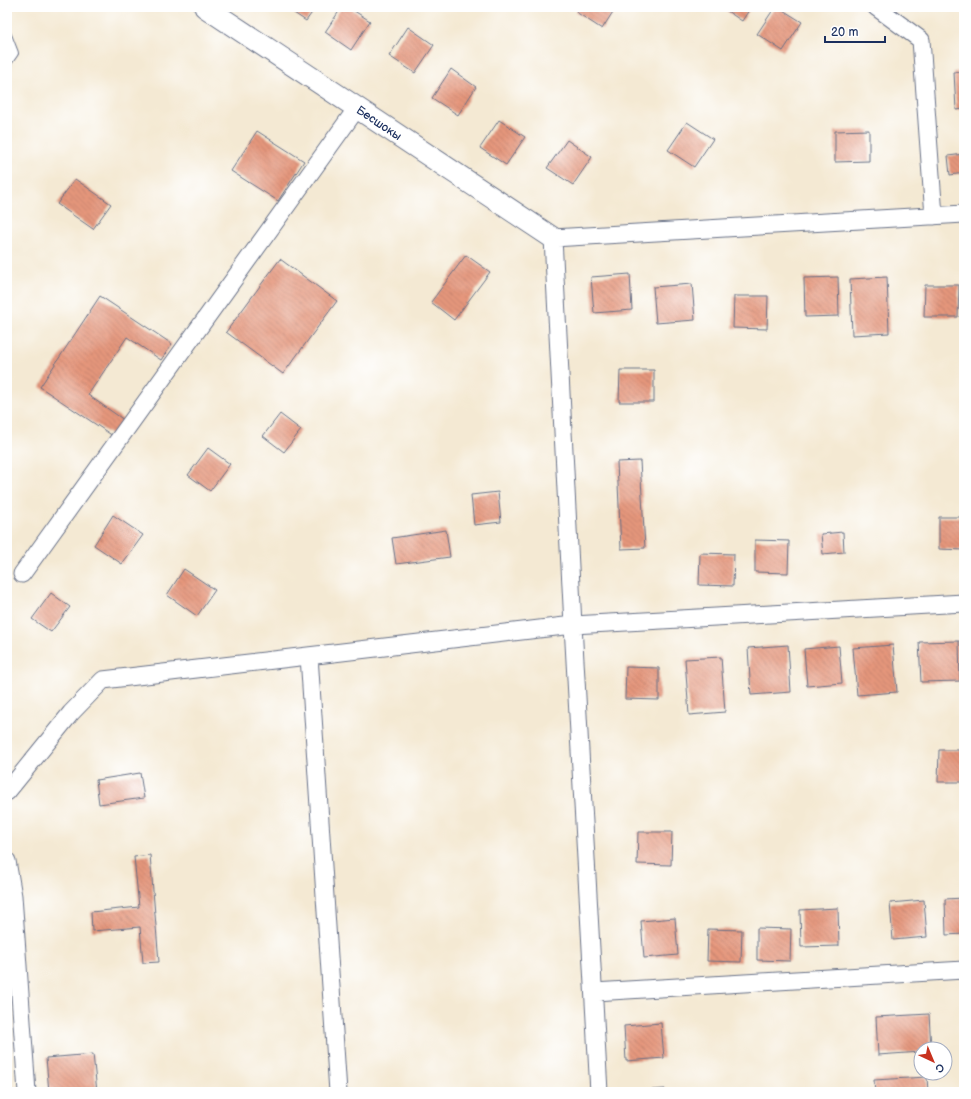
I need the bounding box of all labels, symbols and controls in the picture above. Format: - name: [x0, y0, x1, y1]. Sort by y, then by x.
- scale bar: [825, 18, 885, 44]
- text: 20 m: [831, 25, 858, 40]
- street label: Бесшокы: [353, 103, 404, 144]
- north arrow: [913, 1041, 953, 1081]
- text: С: [932, 1060, 947, 1075]

